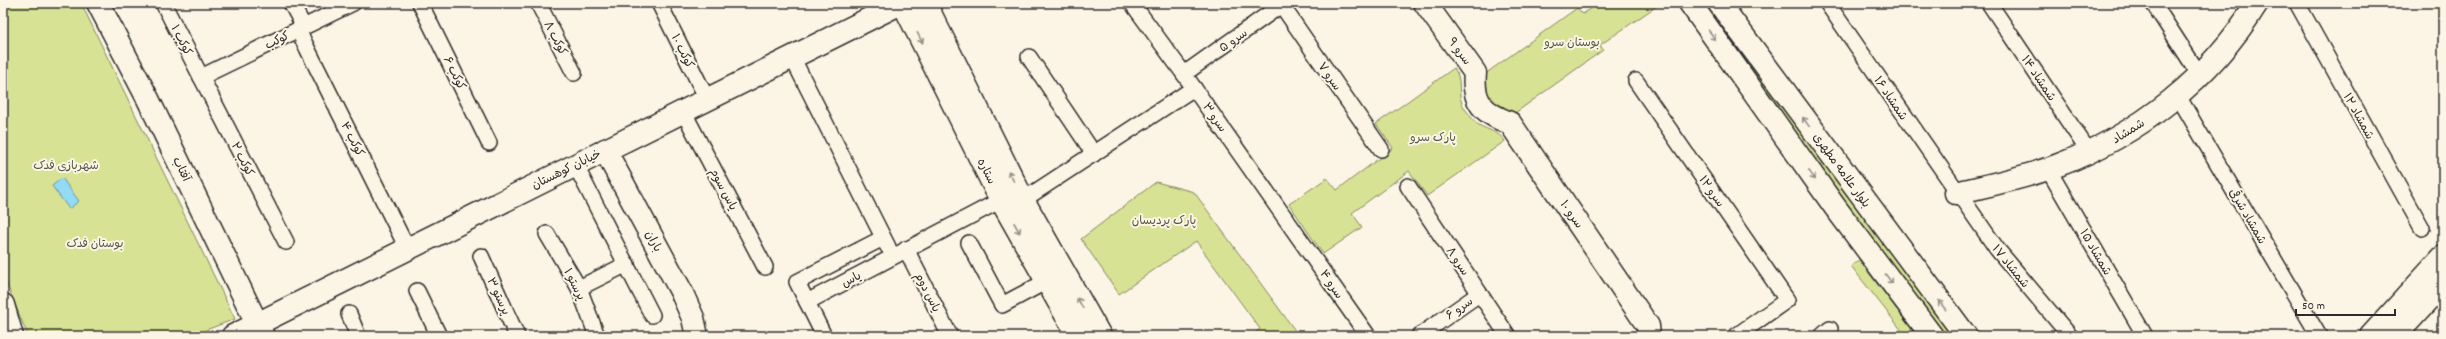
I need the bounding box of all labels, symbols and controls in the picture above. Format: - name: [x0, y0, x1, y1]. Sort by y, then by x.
- street label: کوکب ۸: [539, 19, 571, 59]
- street label: کوکب ۱: [166, 22, 196, 59]
- street label: سرو ۵: [1216, 25, 1251, 57]
- street label: کوکب: [262, 28, 293, 55]
- one-way arrow: [1708, 29, 1716, 40]
- street label: کوکب ۱۰: [666, 32, 697, 72]
- one-way arrow: [917, 32, 924, 44]
- street label: سرو ۹: [1443, 35, 1475, 69]
- park label: بوستان سرو: [1543, 35, 1600, 52]
- street label: شمشاد ۱۴: [2016, 53, 2059, 105]
- street label: کوکب ۶: [438, 54, 469, 93]
- street label: سرو ۷: [1313, 59, 1345, 95]
- street label: شمشاد ۱۶: [1869, 73, 1911, 124]
- street label: شمشاد ۱۲: [2338, 90, 2377, 143]
- street label: سرو ۳: [1197, 100, 1230, 136]
- street label: شمشاد: [2109, 116, 2148, 149]
- one-way arrow: [1802, 117, 1810, 128]
- street label: کوکب ۴: [336, 119, 368, 160]
- park label: پارک سرو: [1409, 130, 1456, 147]
- street label: بلوار علامه مطهری: [1808, 130, 1874, 212]
- street label: کوکب ۲: [226, 140, 257, 180]
- street label: خیابان کوهستان: [529, 146, 604, 195]
- street label: آفتاب: [167, 155, 194, 186]
- street label: ستاره: [972, 156, 999, 188]
- park label: شهربازی فدک: [33, 158, 99, 175]
- street label: یاس سوم: [704, 166, 741, 214]
- one-way arrow: [1808, 169, 1816, 180]
- one-way arrow: [1007, 170, 1015, 182]
- street label: سرو ۱۲: [1694, 173, 1728, 211]
- street label: شمشاد شرقی: [2224, 186, 2270, 248]
- street label: سرو ۱۰: [1555, 197, 1586, 232]
- park label: پارک پردیسان: [1132, 213, 1196, 230]
- one-way arrow: [1014, 222, 1022, 234]
- street label: شمشاد ۱۵: [2075, 226, 2115, 279]
- street label: باران: [640, 228, 665, 255]
- park label: بوستان فدک: [67, 236, 123, 253]
- street label: شمشاد ۱۷: [1987, 242, 2033, 292]
- street label: سرو ۸: [1441, 244, 1472, 279]
- street label: پرستو ۱: [558, 266, 589, 304]
- street label: سرو ۴: [1315, 267, 1347, 303]
- street label: یاس: [839, 268, 865, 293]
- street label: یاس دوم: [909, 270, 944, 315]
- one-way arrow: [1885, 274, 1893, 285]
- street label: پرستو ۳: [482, 275, 514, 318]
- scale bar: [2296, 291, 2395, 317]
- street label: سرو ۶: [1443, 294, 1477, 325]
- one-way arrow: [1075, 297, 1083, 309]
- text: 50 m: [2302, 298, 2325, 315]
- one-way arrow: [1938, 299, 1947, 310]

